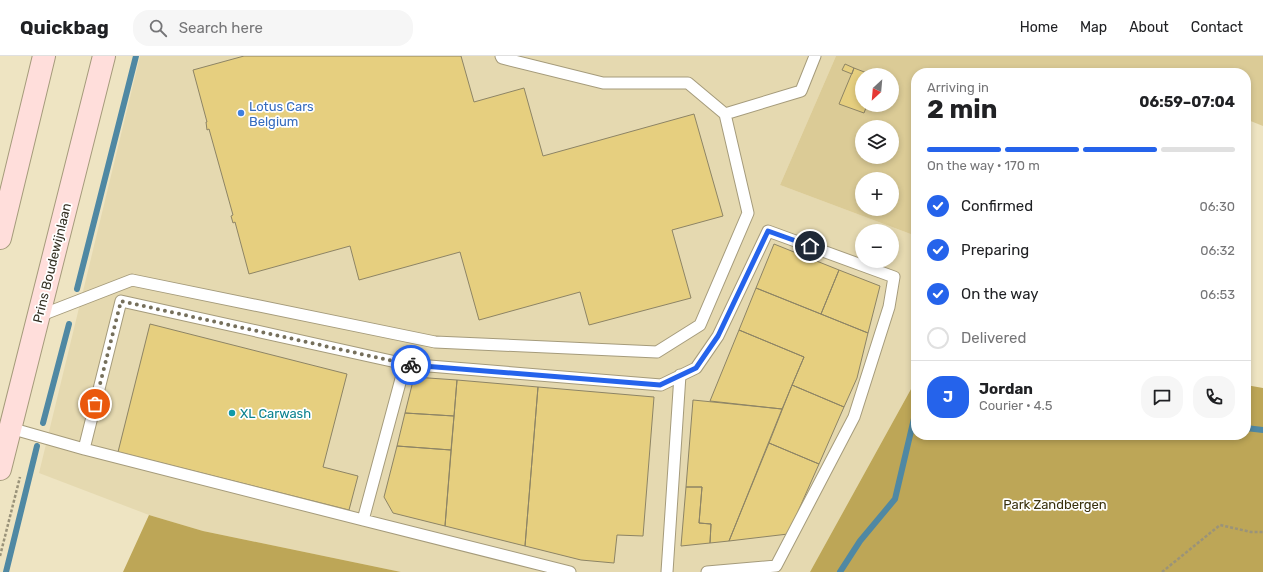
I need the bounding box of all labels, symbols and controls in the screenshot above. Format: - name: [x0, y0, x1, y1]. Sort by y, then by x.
- search box: [133, 10, 413, 46]
- text: Quickbag: [20, 16, 109, 39]
- icon: search: [147, 17, 169, 39]
- text: Search here: [179, 19, 263, 37]
- text: Home: [1020, 19, 1058, 36]
- text: Map: [1080, 19, 1107, 36]
- text: About: [1129, 19, 1169, 36]
- text: Contact: [1191, 19, 1243, 36]
- north arrow: [855, 68, 899, 112]
- map controls: [855, 68, 899, 268]
- text: Arriving in: [927, 80, 989, 95]
- text: 06:59–07:04: [1139, 93, 1235, 111]
- text: 2 min: [927, 94, 997, 125]
- place label: Lotus Cars Belgium: [249, 99, 314, 130]
- marker: Lotus Cars Belgium: [236, 108, 246, 118]
- button: layers: [855, 120, 899, 164]
- text: On the way · 170 m: [927, 158, 1040, 173]
- button: +: [855, 172, 899, 216]
- icon: check: [927, 195, 949, 217]
- text: Confirmed: [961, 197, 1033, 215]
- text: 06:30: [1200, 199, 1235, 214]
- street label: Prins Boudewijnlaan: [30, 201, 74, 325]
- button: −: [855, 224, 899, 268]
- pin: [793, 229, 827, 263]
- icon: home: [799, 235, 821, 257]
- icon: check: [927, 239, 949, 261]
- text: Preparing: [961, 241, 1029, 259]
- text: 06:32: [1200, 243, 1235, 258]
- icon: check: [927, 283, 949, 305]
- text: On the way: [961, 285, 1039, 303]
- text: 06:53: [1200, 287, 1235, 302]
- text: Delivered: [961, 329, 1026, 347]
- courier: [391, 345, 431, 385]
- icon: bike: [400, 354, 422, 376]
- button: chat: [1141, 376, 1183, 418]
- button: phone: [1193, 376, 1235, 418]
- text: Jordan: [979, 380, 1033, 398]
- pin: [78, 387, 112, 421]
- text: J: [943, 388, 953, 406]
- icon: bag: [84, 393, 106, 415]
- text: Courier · 4.5: [979, 398, 1053, 413]
- place label: XL Carwash: [240, 406, 311, 421]
- marker: XL Carwash: [227, 408, 237, 418]
- park label: Park Zandbergen: [1003, 497, 1107, 513]

